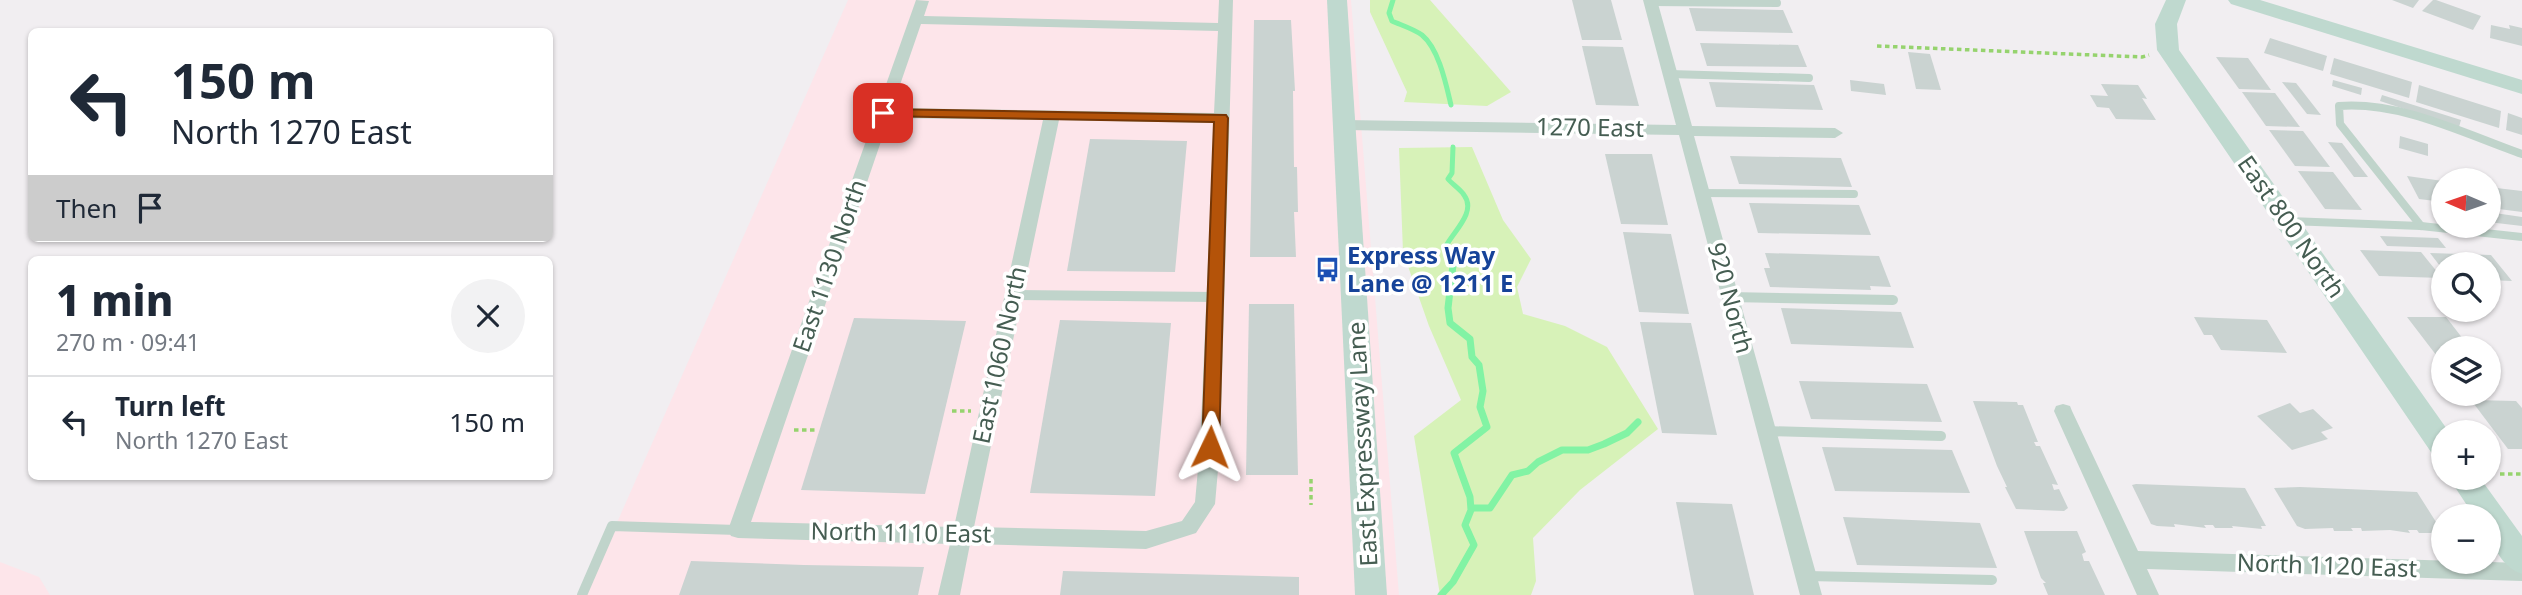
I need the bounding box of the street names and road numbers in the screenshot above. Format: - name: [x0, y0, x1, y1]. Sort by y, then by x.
- street label: 1270 East: [1536, 109, 1645, 144]
- street label: East 800 North: [2231, 148, 2354, 304]
- street label: East 1130 North: [784, 175, 874, 356]
- street label: 920 North: [1701, 238, 1762, 357]
- street label: East 1060 North: [964, 263, 1033, 446]
- street label: East Expressway Lane: [1339, 321, 1384, 567]
- street label: North 1110 East: [810, 513, 992, 550]
- street label: North 1120 East: [2236, 545, 2418, 584]

